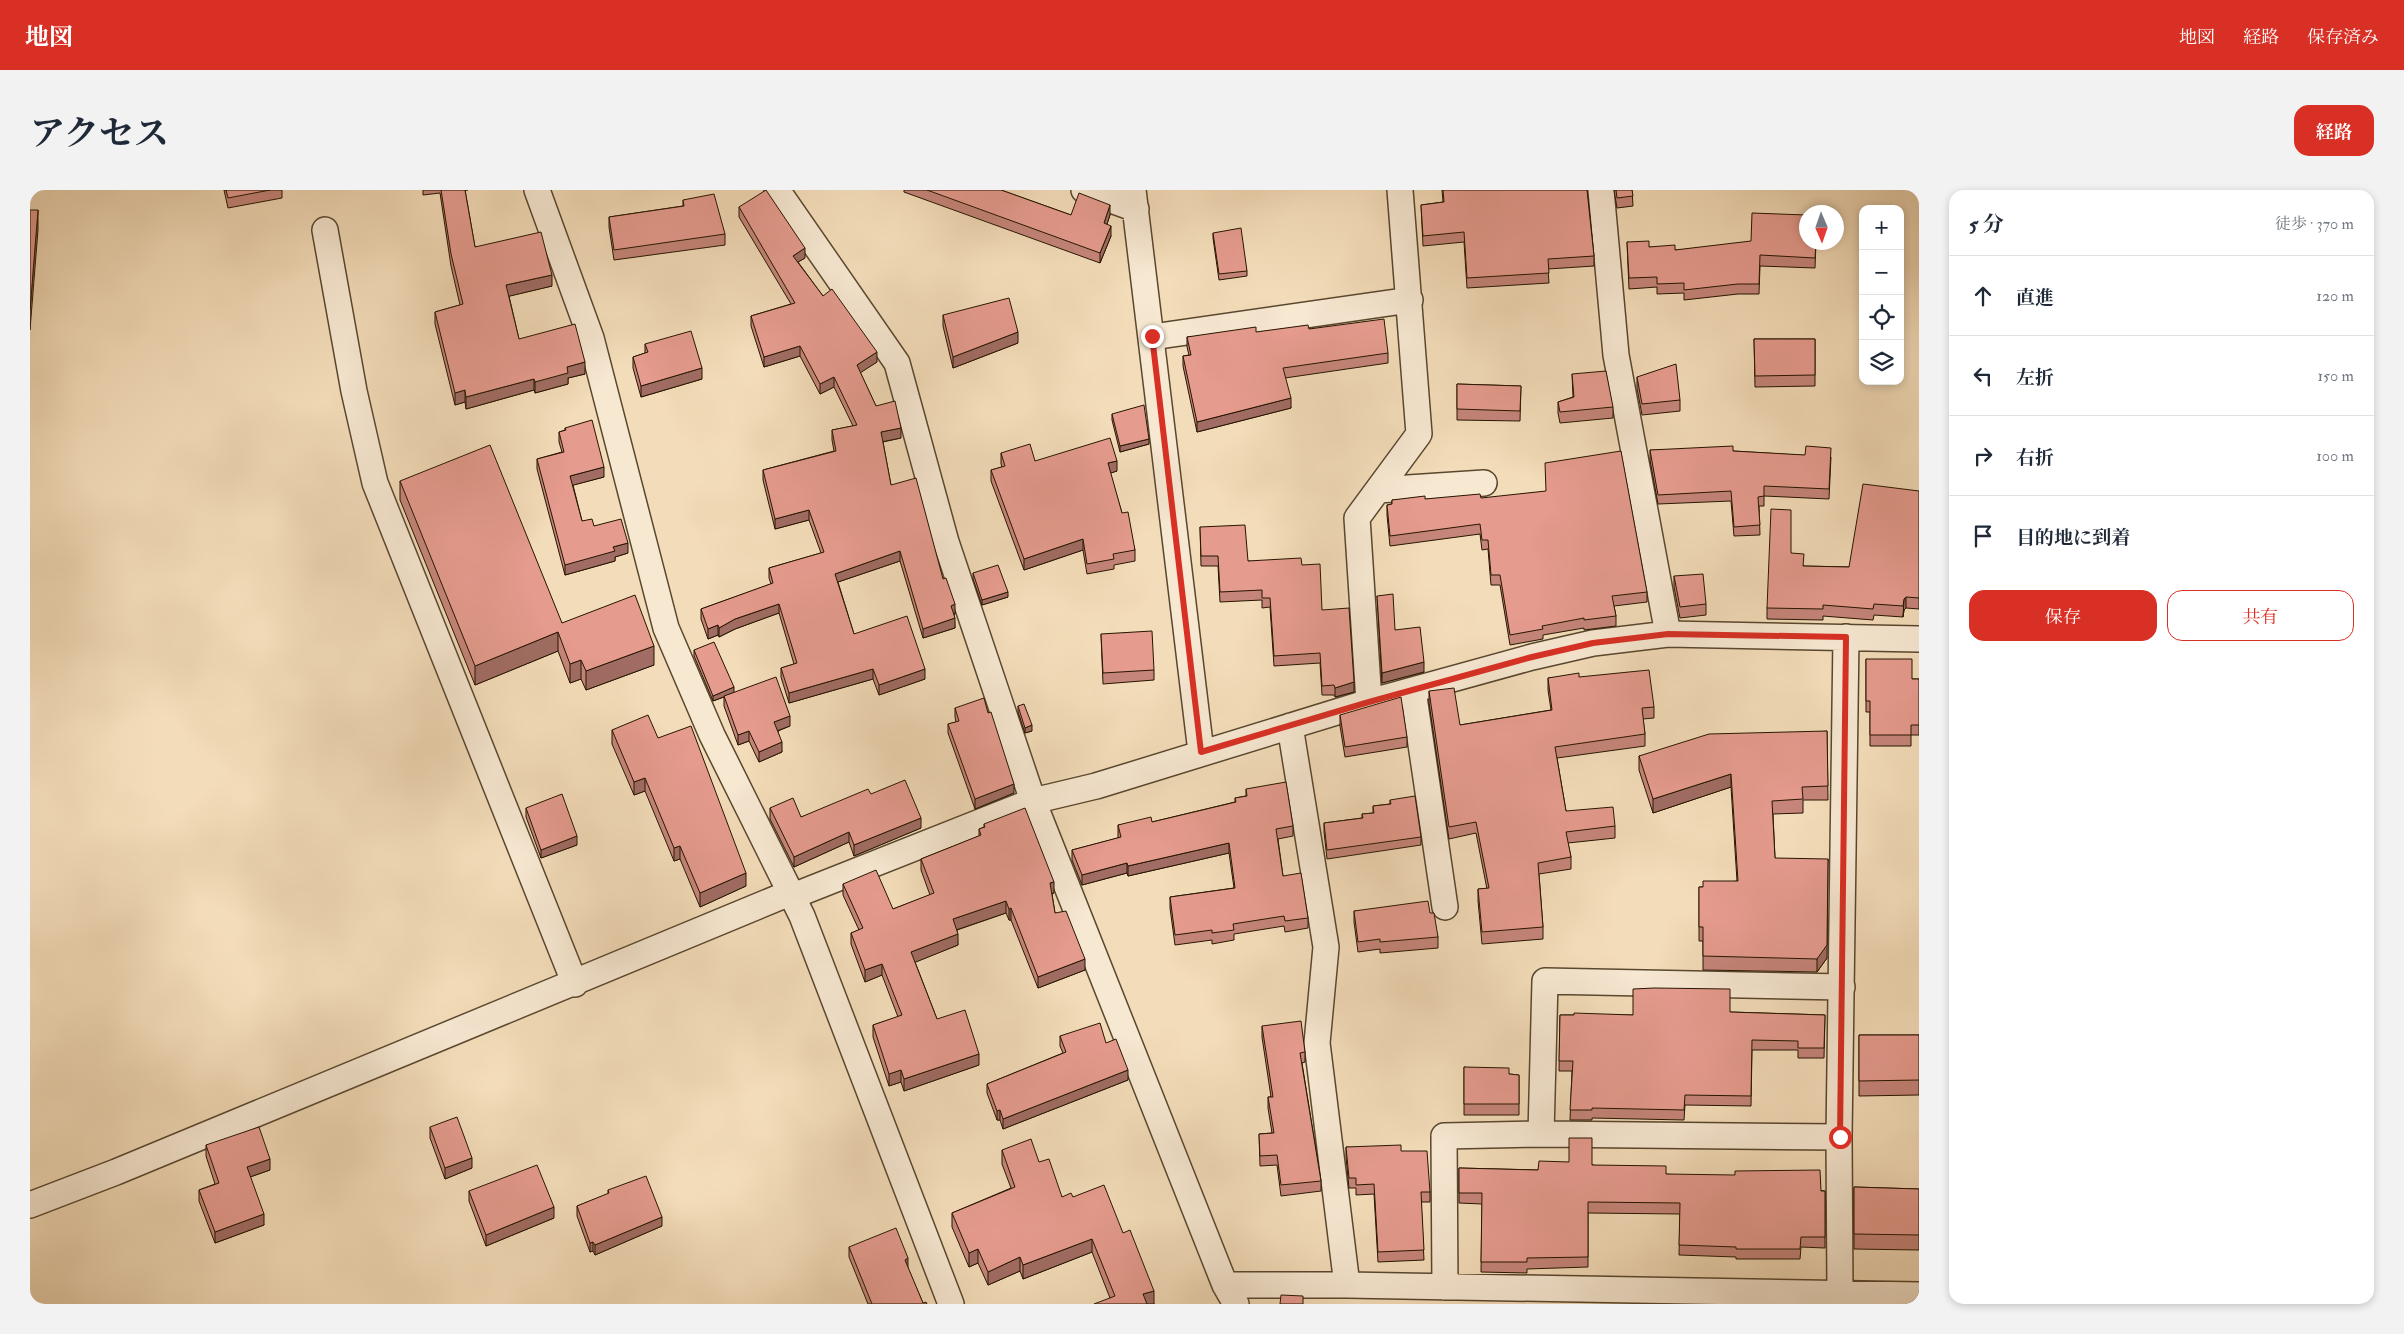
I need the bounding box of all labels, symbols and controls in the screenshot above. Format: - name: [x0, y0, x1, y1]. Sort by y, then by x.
- text: 地図: [25, 22, 73, 53]
- text: 地図: [2179, 26, 2215, 49]
- text: 経路: [2243, 26, 2279, 49]
- text: 保存済み: [2307, 26, 2379, 49]
- button: 経路: [2294, 105, 2374, 156]
- text: アクセス: [30, 112, 169, 156]
- north arrow: [1799, 205, 1844, 250]
- map controls: [1859, 205, 1904, 385]
- button: +: [1859, 205, 1904, 250]
- text: 5 分: [1969, 211, 2004, 238]
- text: 徒歩 · 370 m: [2275, 214, 2354, 234]
- button: −: [1859, 250, 1904, 295]
- icon: ahead: [1969, 282, 1997, 310]
- text: 直進: [2016, 286, 2054, 310]
- text: 120 m: [2316, 286, 2354, 306]
- button: locate: [1859, 295, 1904, 340]
- route end: [1141, 325, 1164, 348]
- button: layers: [1859, 340, 1904, 385]
- icon: left: [1969, 362, 1997, 390]
- text: 左折: [2016, 366, 2054, 390]
- text: 150 m: [2317, 366, 2354, 386]
- icon: right: [1969, 442, 1997, 470]
- text: 右折: [2016, 446, 2054, 470]
- text: 100 m: [2316, 446, 2354, 466]
- icon: arrive: [1969, 522, 1997, 550]
- text: 目的地に到着: [2016, 526, 2130, 550]
- button: 保存: [1969, 590, 2157, 641]
- button: 共有: [2167, 590, 2354, 641]
- route start: [1829, 1126, 1852, 1149]

